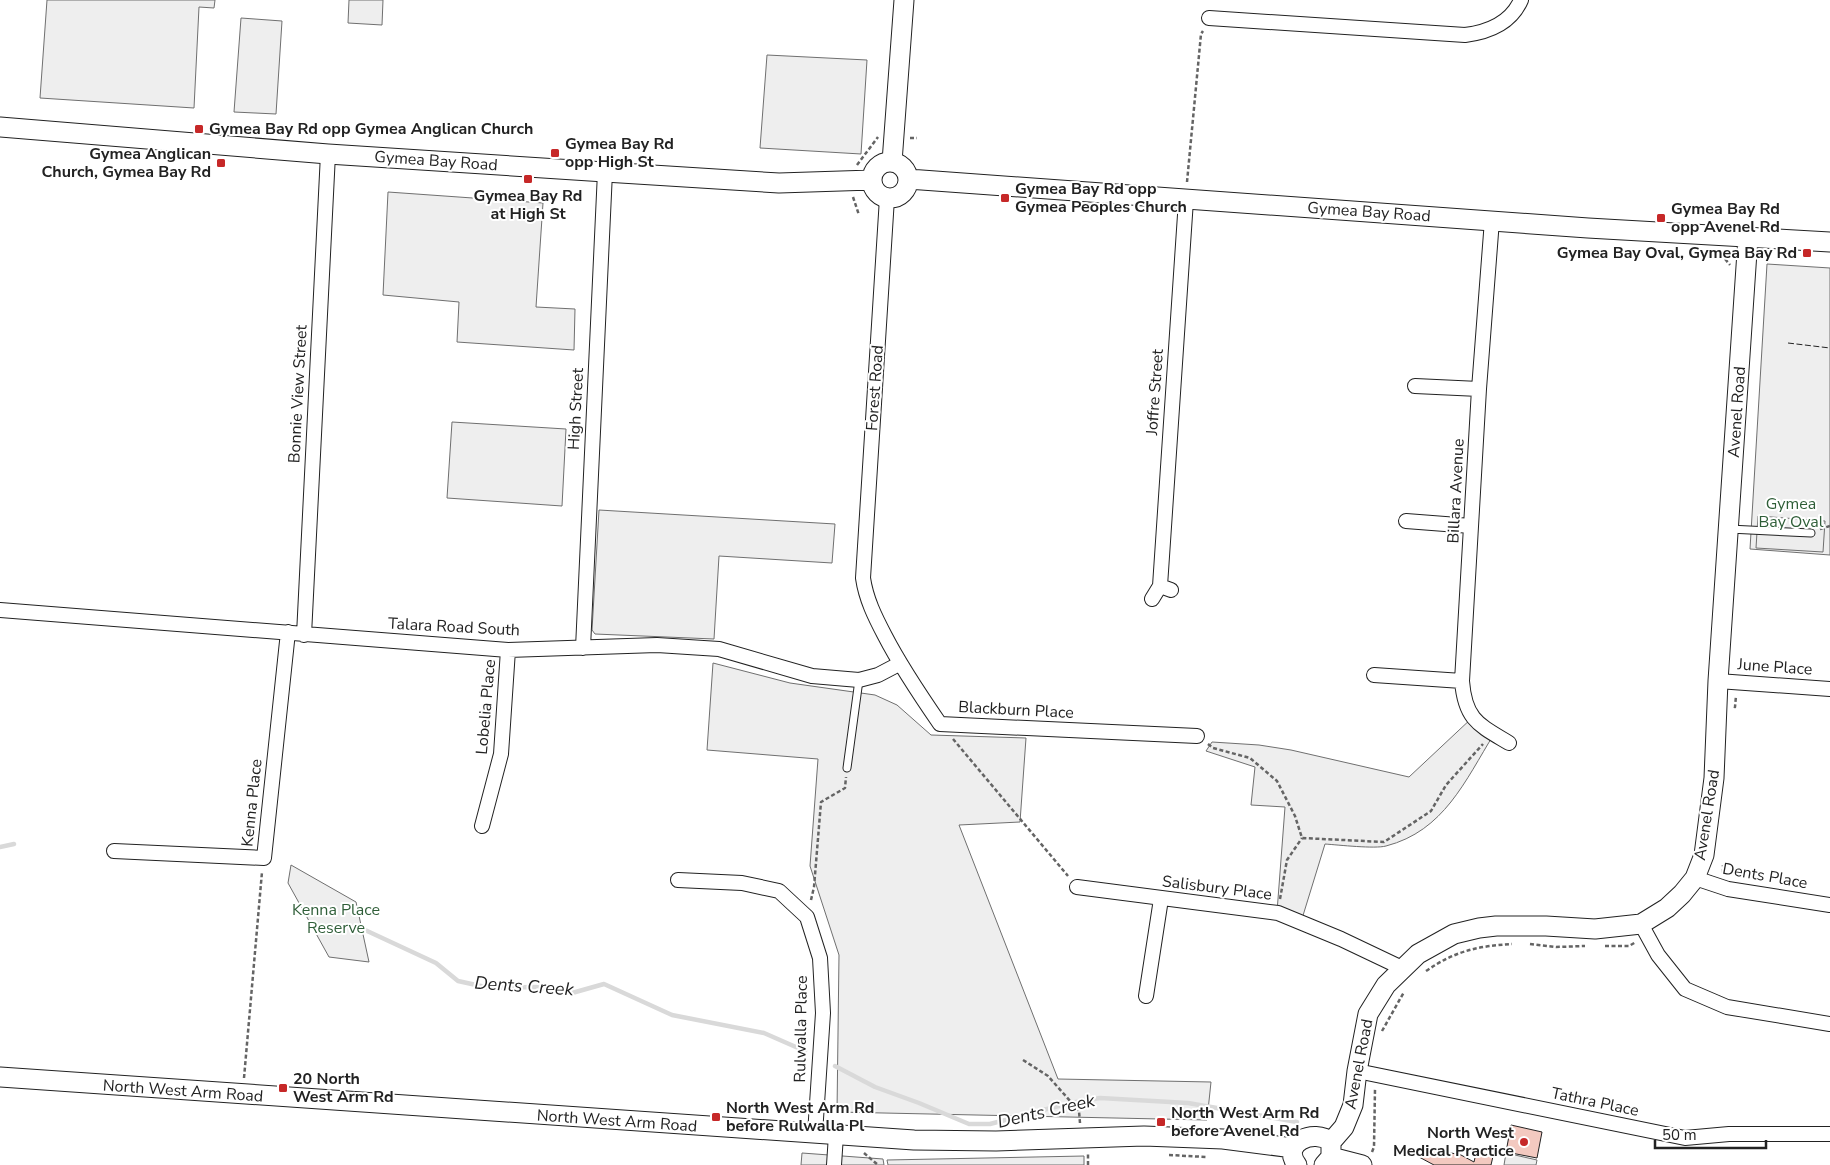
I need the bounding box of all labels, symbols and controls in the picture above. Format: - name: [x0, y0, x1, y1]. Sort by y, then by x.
- place label: Gymea Bay Rd opp Gymea Anglican Church: [209, 118, 533, 140]
- marker: Gymea Bay Rd opp Gymea Anglican Church: [193, 123, 205, 135]
- place label: Gymea Bay Rd opp High St: [565, 133, 674, 173]
- place label: Gymea Anglican Church, Gymea Bay Rd: [41, 143, 211, 183]
- street label: Gymea Bay Road: [374, 146, 498, 176]
- marker: Gymea Bay Rd opp High St: [549, 147, 561, 159]
- marker: Gymea Anglican Church, Gymea Bay Rd: [215, 157, 227, 169]
- marker: Gymea Bay Rd at High St: [522, 173, 534, 185]
- place label: Gymea Bay Rd opp Gymea Peoples Church: [1015, 178, 1187, 218]
- place label: Gymea Bay Rd at High St: [474, 185, 582, 225]
- marker: Gymea Bay Rd opp Gymea Peoples Church: [999, 192, 1011, 204]
- street label: Gymea Bay Road: [1307, 197, 1431, 227]
- place label: Gymea Bay Rd opp Avenel Rd: [1671, 198, 1780, 238]
- marker: Gymea Bay Rd opp Avenel Rd: [1655, 212, 1667, 224]
- place label: Gymea Bay Oval, Gymea Bay Rd: [1557, 242, 1797, 264]
- marker: Gymea Bay Oval, Gymea Bay Rd: [1801, 247, 1813, 259]
- street label: Bonnie View Street: [283, 324, 313, 464]
- street label: Forest Road: [861, 344, 889, 432]
- street label: Joffre Street: [1141, 348, 1169, 437]
- street label: Avenel Road: [1723, 366, 1751, 458]
- street label: High Street: [563, 367, 589, 451]
- street label: Billara Avenue: [1442, 438, 1470, 544]
- park label: Gymea Bay Oval: [1758, 493, 1824, 533]
- street label: Talara Road South: [387, 613, 521, 641]
- street label: June Place: [1736, 653, 1813, 681]
- street label: Lobelia Place: [471, 658, 501, 756]
- street label: Blackburn Place: [958, 696, 1074, 724]
- street label: Kenna Place: [236, 758, 268, 848]
- street label: Avenel Road: [1689, 768, 1725, 862]
- street label: Dents Place: [1721, 858, 1809, 894]
- street label: Salisbury Place: [1161, 870, 1273, 906]
- park label: Kenna Place Reserve: [292, 899, 380, 939]
- water label: Dents Creek: [474, 971, 575, 1002]
- street label: Rulwalla Place: [789, 975, 813, 1083]
- street label: Avenel Road: [1339, 1017, 1379, 1111]
- place label: 20 North West Arm Rd: [293, 1068, 394, 1108]
- street label: North West Arm Road: [102, 1074, 264, 1108]
- marker: 20 North West Arm Rd: [277, 1082, 289, 1094]
- street label: Tathra Place: [1549, 1082, 1641, 1122]
- water label: Dents Creek: [995, 1088, 1098, 1134]
- place label: North West Arm Rd before Rulwalla Pl: [726, 1097, 874, 1137]
- place label: North West Arm Rd before Avenel Rd: [1171, 1102, 1319, 1142]
- street label: North West Arm Road: [536, 1104, 698, 1138]
- marker: North West Arm Rd before Rulwalla Pl: [710, 1111, 722, 1123]
- marker: North West Arm Rd before Avenel Rd: [1155, 1116, 1167, 1128]
- scale bar: [1655, 1118, 1766, 1150]
- place label: North West Medical Practice: [1393, 1122, 1515, 1162]
- text: 50 m: [1662, 1125, 1697, 1145]
- marker: North West Medical Practice: [1518, 1136, 1530, 1148]

